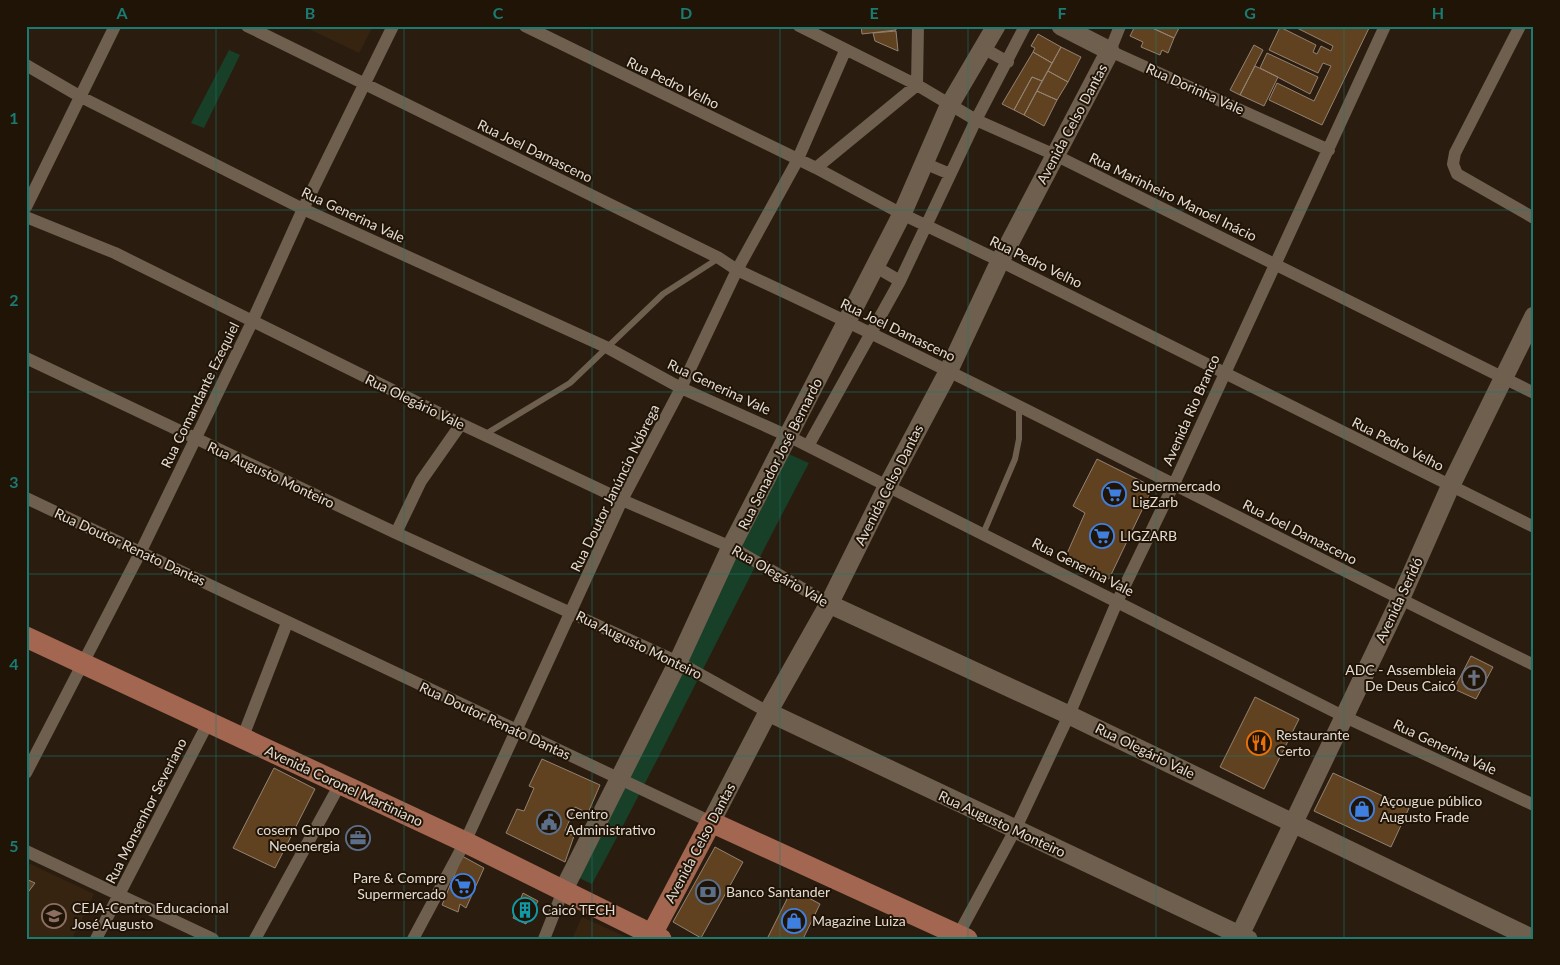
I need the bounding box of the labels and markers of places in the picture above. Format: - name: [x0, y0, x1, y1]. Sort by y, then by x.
- place label: Supermercado LigZarb: [1132, 477, 1221, 510]
- supermarket icon: Supermercado LigZarb: [1101, 481, 1127, 507]
- supermarket icon: LIGZARB: [1089, 523, 1115, 549]
- place label: LIGZARB: [1120, 527, 1177, 544]
- place label: ADC - Assembleia De Deus Caicó: [1345, 661, 1456, 694]
- church icon: ADC - Assembleia De Deus Caicó: [1461, 665, 1487, 691]
- place label: Restaurante Certo: [1276, 726, 1350, 759]
- restaurant icon: Restaurante Certo: [1246, 730, 1272, 756]
- place label: Açougue público Augusto Frade: [1380, 792, 1482, 825]
- shop icon: Açougue público Augusto Frade: [1349, 796, 1375, 822]
- place label: Centro Administrativo: [566, 805, 656, 838]
- public building icon: Centro Administrativo: [536, 809, 562, 835]
- place label: cosern Grupo Neoenergia: [257, 821, 340, 854]
- office icon: cosern Grupo Neoenergia: [345, 825, 371, 851]
- place label: Pare & Compre Supermercado: [353, 869, 446, 902]
- supermarket icon: Pare & Compre Supermercado: [450, 873, 476, 899]
- bank icon: Banco Santander: [695, 879, 721, 905]
- place label: Banco Santander: [726, 883, 830, 900]
- building icon: Caicó TECH: [512, 897, 538, 923]
- place label: CEJA-Centro Educacional José Augusto: [72, 899, 229, 932]
- place label: Caicó TECH: [542, 901, 616, 918]
- school or university icon: CEJA-Centro Educacional José Augusto: [41, 903, 67, 929]
- shop icon: Magazine Luiza: [781, 908, 807, 934]
- place label: Magazine Luiza: [812, 912, 906, 929]

